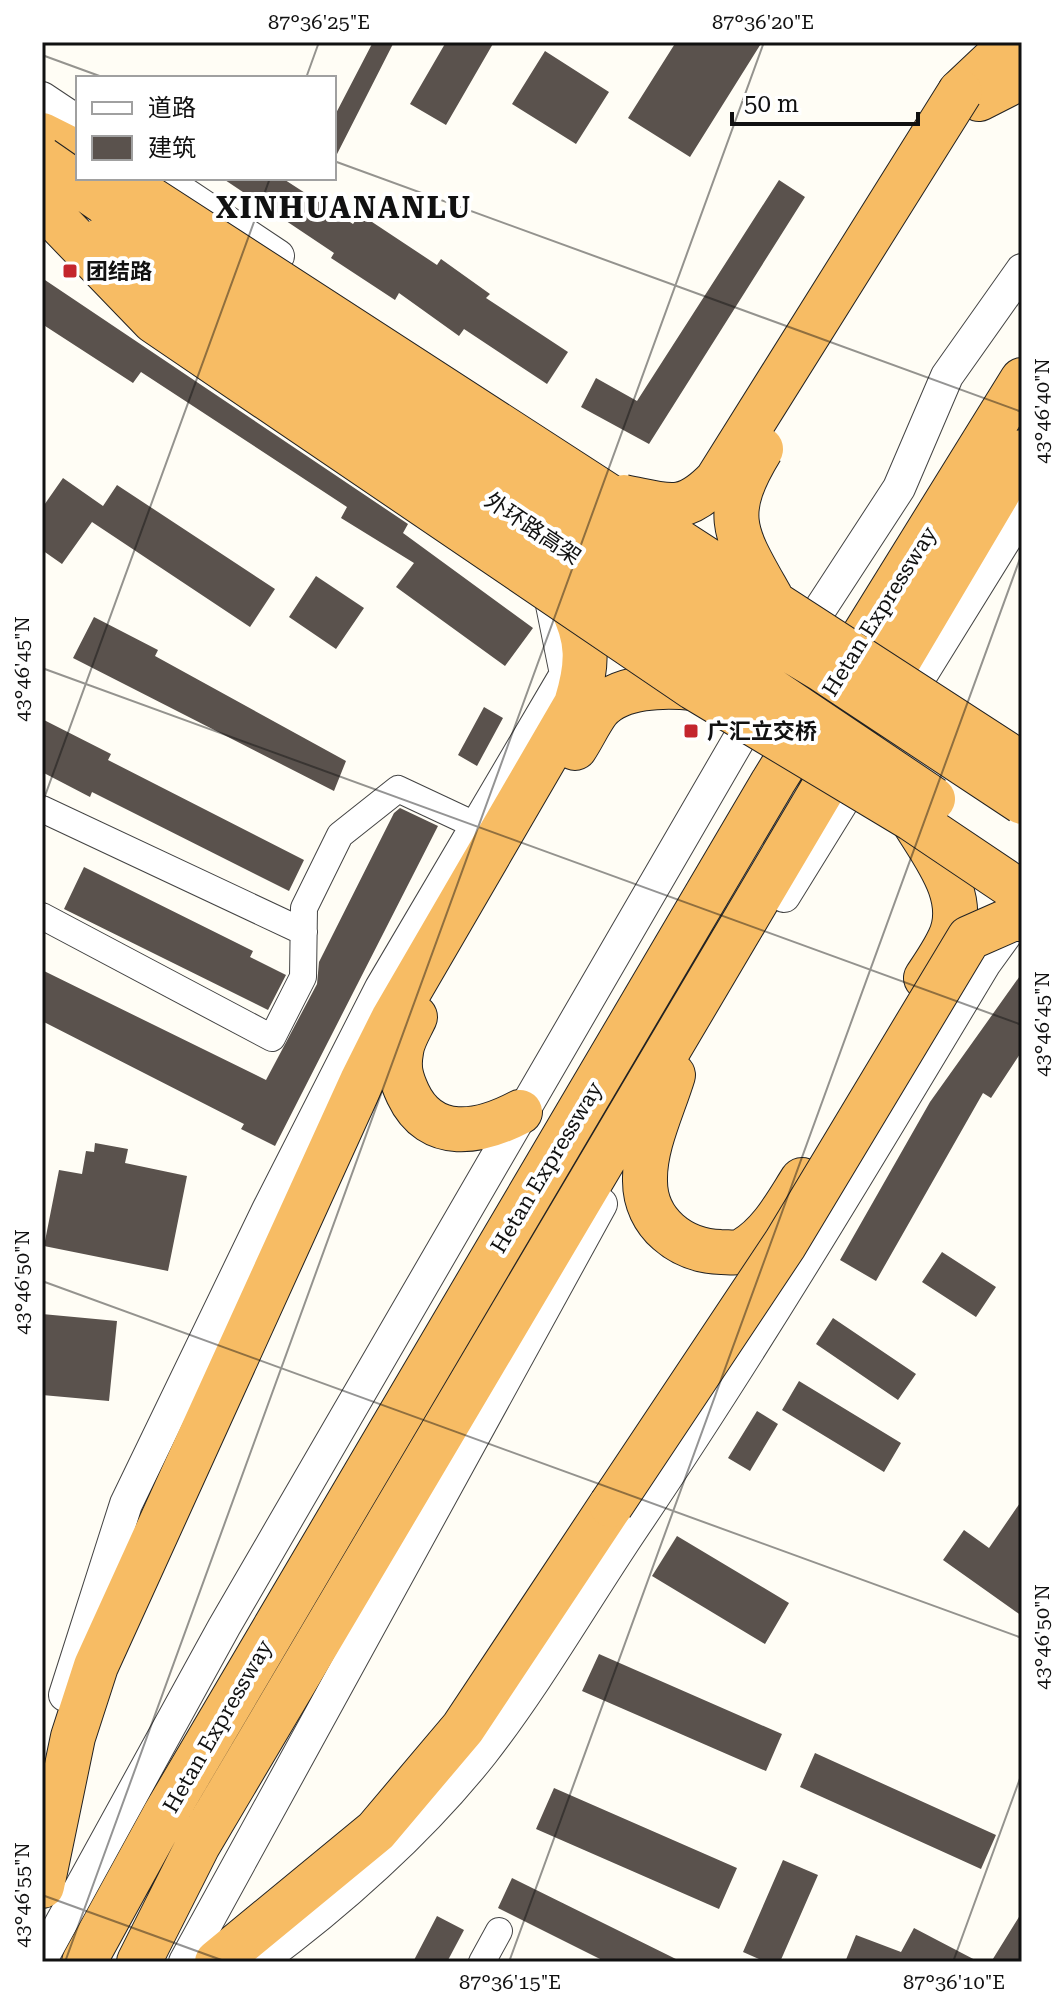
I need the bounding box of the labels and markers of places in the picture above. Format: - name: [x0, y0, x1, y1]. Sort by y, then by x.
- place label: 团结路: [86, 259, 152, 284]
- marker: 团结路: [61, 262, 79, 280]
- place label: 广汇立交桥: [707, 719, 817, 744]
- marker: 广汇立交桥: [682, 722, 700, 740]

